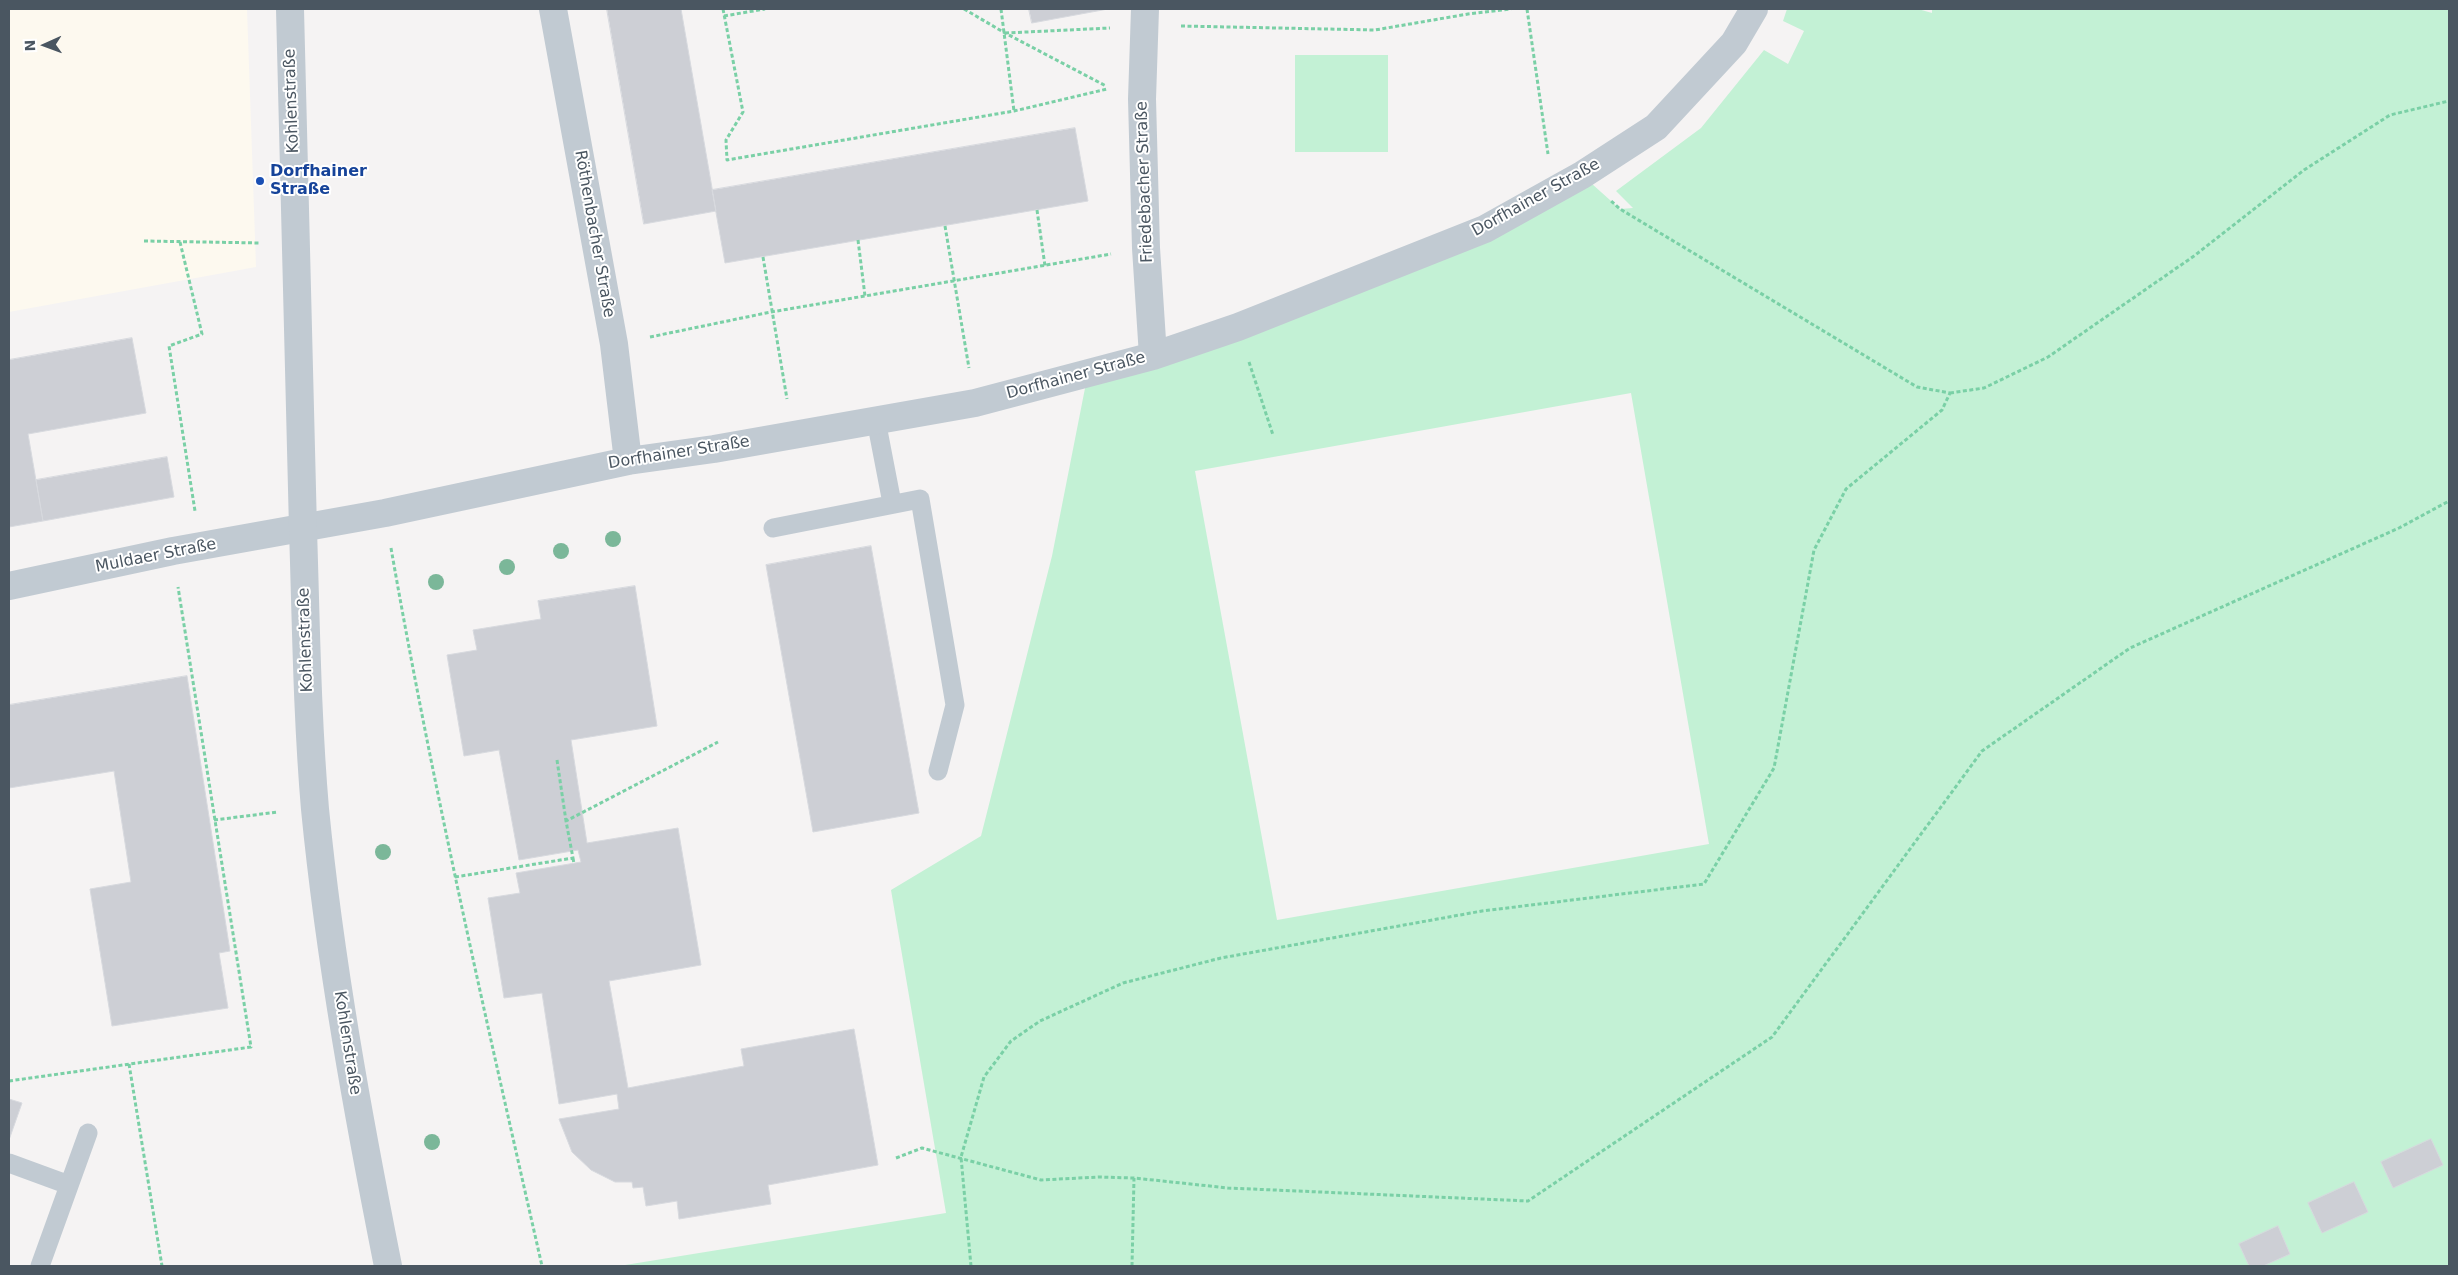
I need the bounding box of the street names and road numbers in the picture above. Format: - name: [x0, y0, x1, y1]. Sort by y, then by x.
- street label: Kohlenstraße: [281, 48, 303, 154]
- street label: Friedebacher Straße: [1133, 101, 1157, 263]
- street label: Röthenbacher Straße: [570, 149, 618, 319]
- street label: Dorfhainer Straße: [1469, 155, 1603, 241]
- street label: Dorfhainer Straße: [1004, 348, 1148, 404]
- street label: Dorfhainer Straße: [607, 432, 751, 474]
- street label: Muldaer Straße: [94, 535, 218, 577]
- street label: Kohlenstraße: [295, 587, 317, 693]
- street label: Kohlenstraße: [329, 990, 365, 1096]

